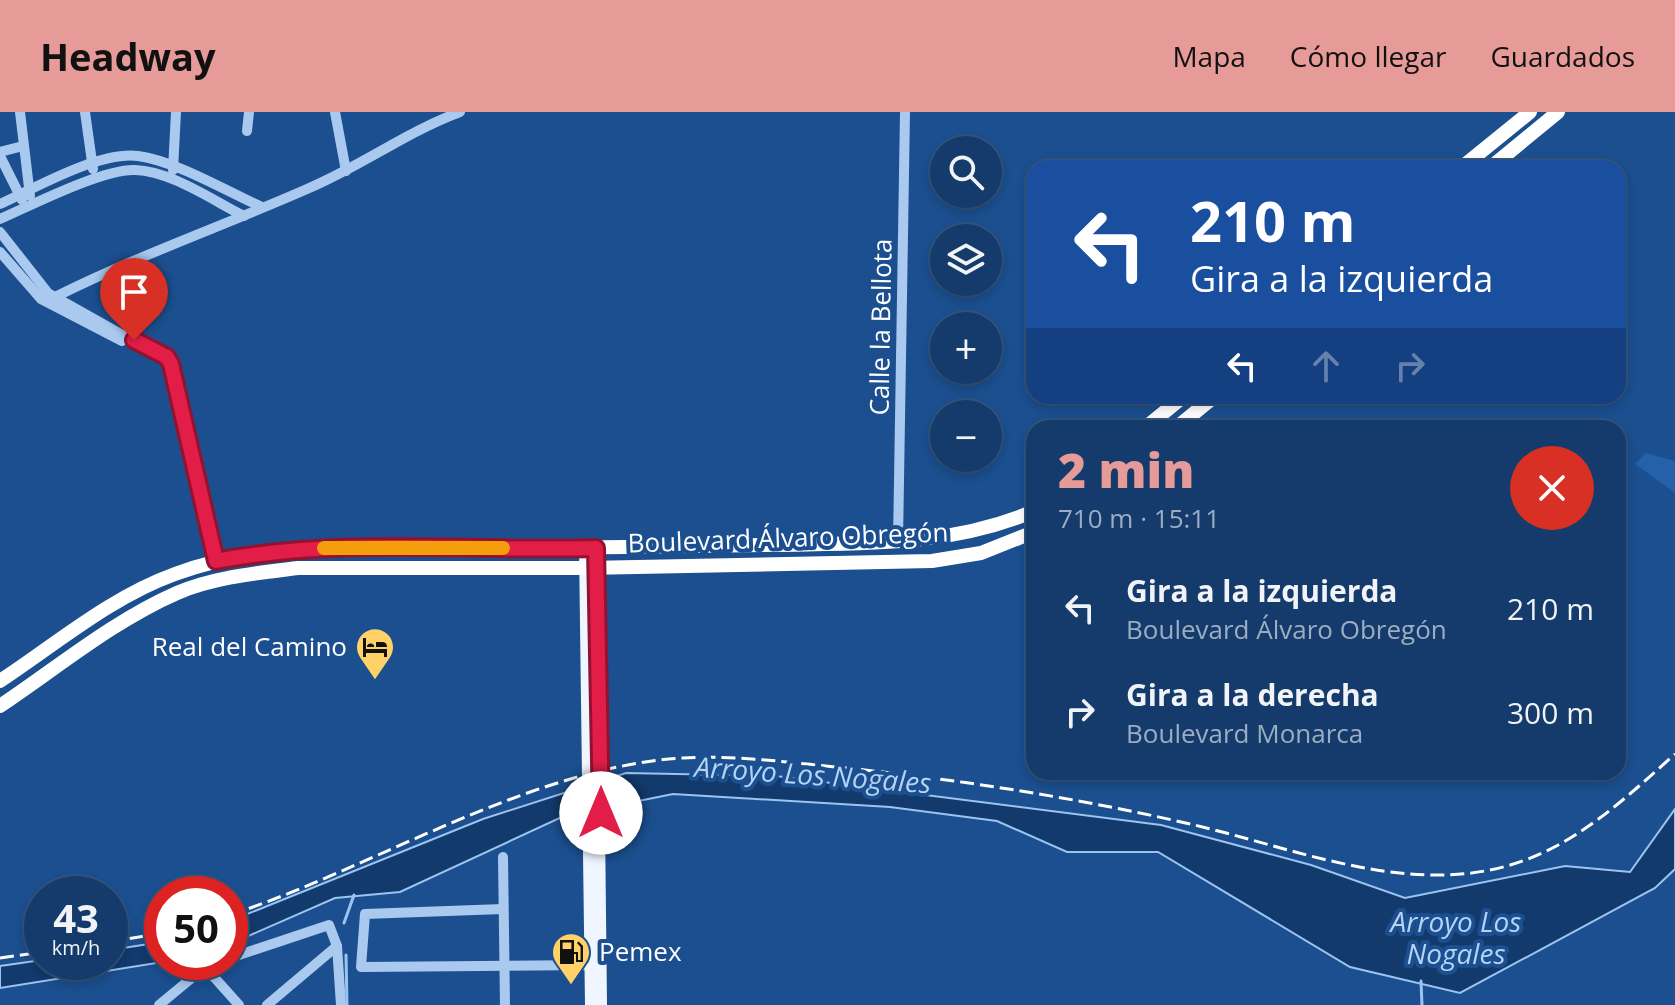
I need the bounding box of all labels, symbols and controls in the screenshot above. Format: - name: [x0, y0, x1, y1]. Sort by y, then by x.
- text: Headway: [40, 30, 216, 82]
- text: Mapa: [1172, 37, 1246, 75]
- text: Cómo llegar: [1290, 37, 1446, 75]
- text: Guardados: [1490, 37, 1635, 75]
- map controls: [930, 136, 1002, 472]
- button: search: [930, 136, 1002, 208]
- text: 210 m: [1190, 182, 1356, 258]
- icon: left: [1058, 192, 1162, 296]
- button: layers: [930, 224, 1002, 296]
- street label: Calle la Bellota: [860, 238, 900, 416]
- text: Gira a la izquierda: [1190, 254, 1493, 303]
- pin: [100, 258, 168, 340]
- icon: arrive: [112, 270, 156, 314]
- button: +: [930, 312, 1002, 384]
- icon: left: [1220, 344, 1264, 388]
- icon: ahead: [1304, 344, 1348, 388]
- icon: right: [1388, 344, 1432, 388]
- button: −: [930, 400, 1002, 472]
- text: 2 min: [1058, 437, 1194, 502]
- button: close: [1510, 446, 1594, 530]
- text: 710 m · 15:11: [1058, 500, 1220, 536]
- street label: Boulevard Álvaro Obregón: [627, 513, 949, 561]
- text: Gira a la izquierda: [1126, 570, 1398, 611]
- icon: left: [1058, 586, 1102, 630]
- text: 210 m: [1507, 588, 1594, 629]
- text: Boulevard Álvaro Obregón: [1126, 611, 1447, 647]
- hotel icon: Real del Camino: [354, 626, 396, 681]
- place label: Real del Camino: [152, 628, 347, 664]
- text: Gira a la derecha: [1126, 674, 1379, 715]
- icon: right: [1058, 690, 1102, 734]
- text: 300 m: [1507, 692, 1594, 733]
- text: Boulevard Monarca: [1126, 715, 1363, 751]
- water label: Arroyo Los Nogales: [692, 747, 933, 801]
- position arrow: [559, 771, 643, 855]
- speed limit sign: 50: [144, 876, 248, 980]
- text: 43: [53, 890, 99, 945]
- water label: Arroyo Los Nogales: [1389, 902, 1521, 972]
- fuel station icon: Pemex: [550, 931, 592, 986]
- place label: Pemex: [599, 933, 682, 969]
- text: km/h: [52, 934, 100, 961]

